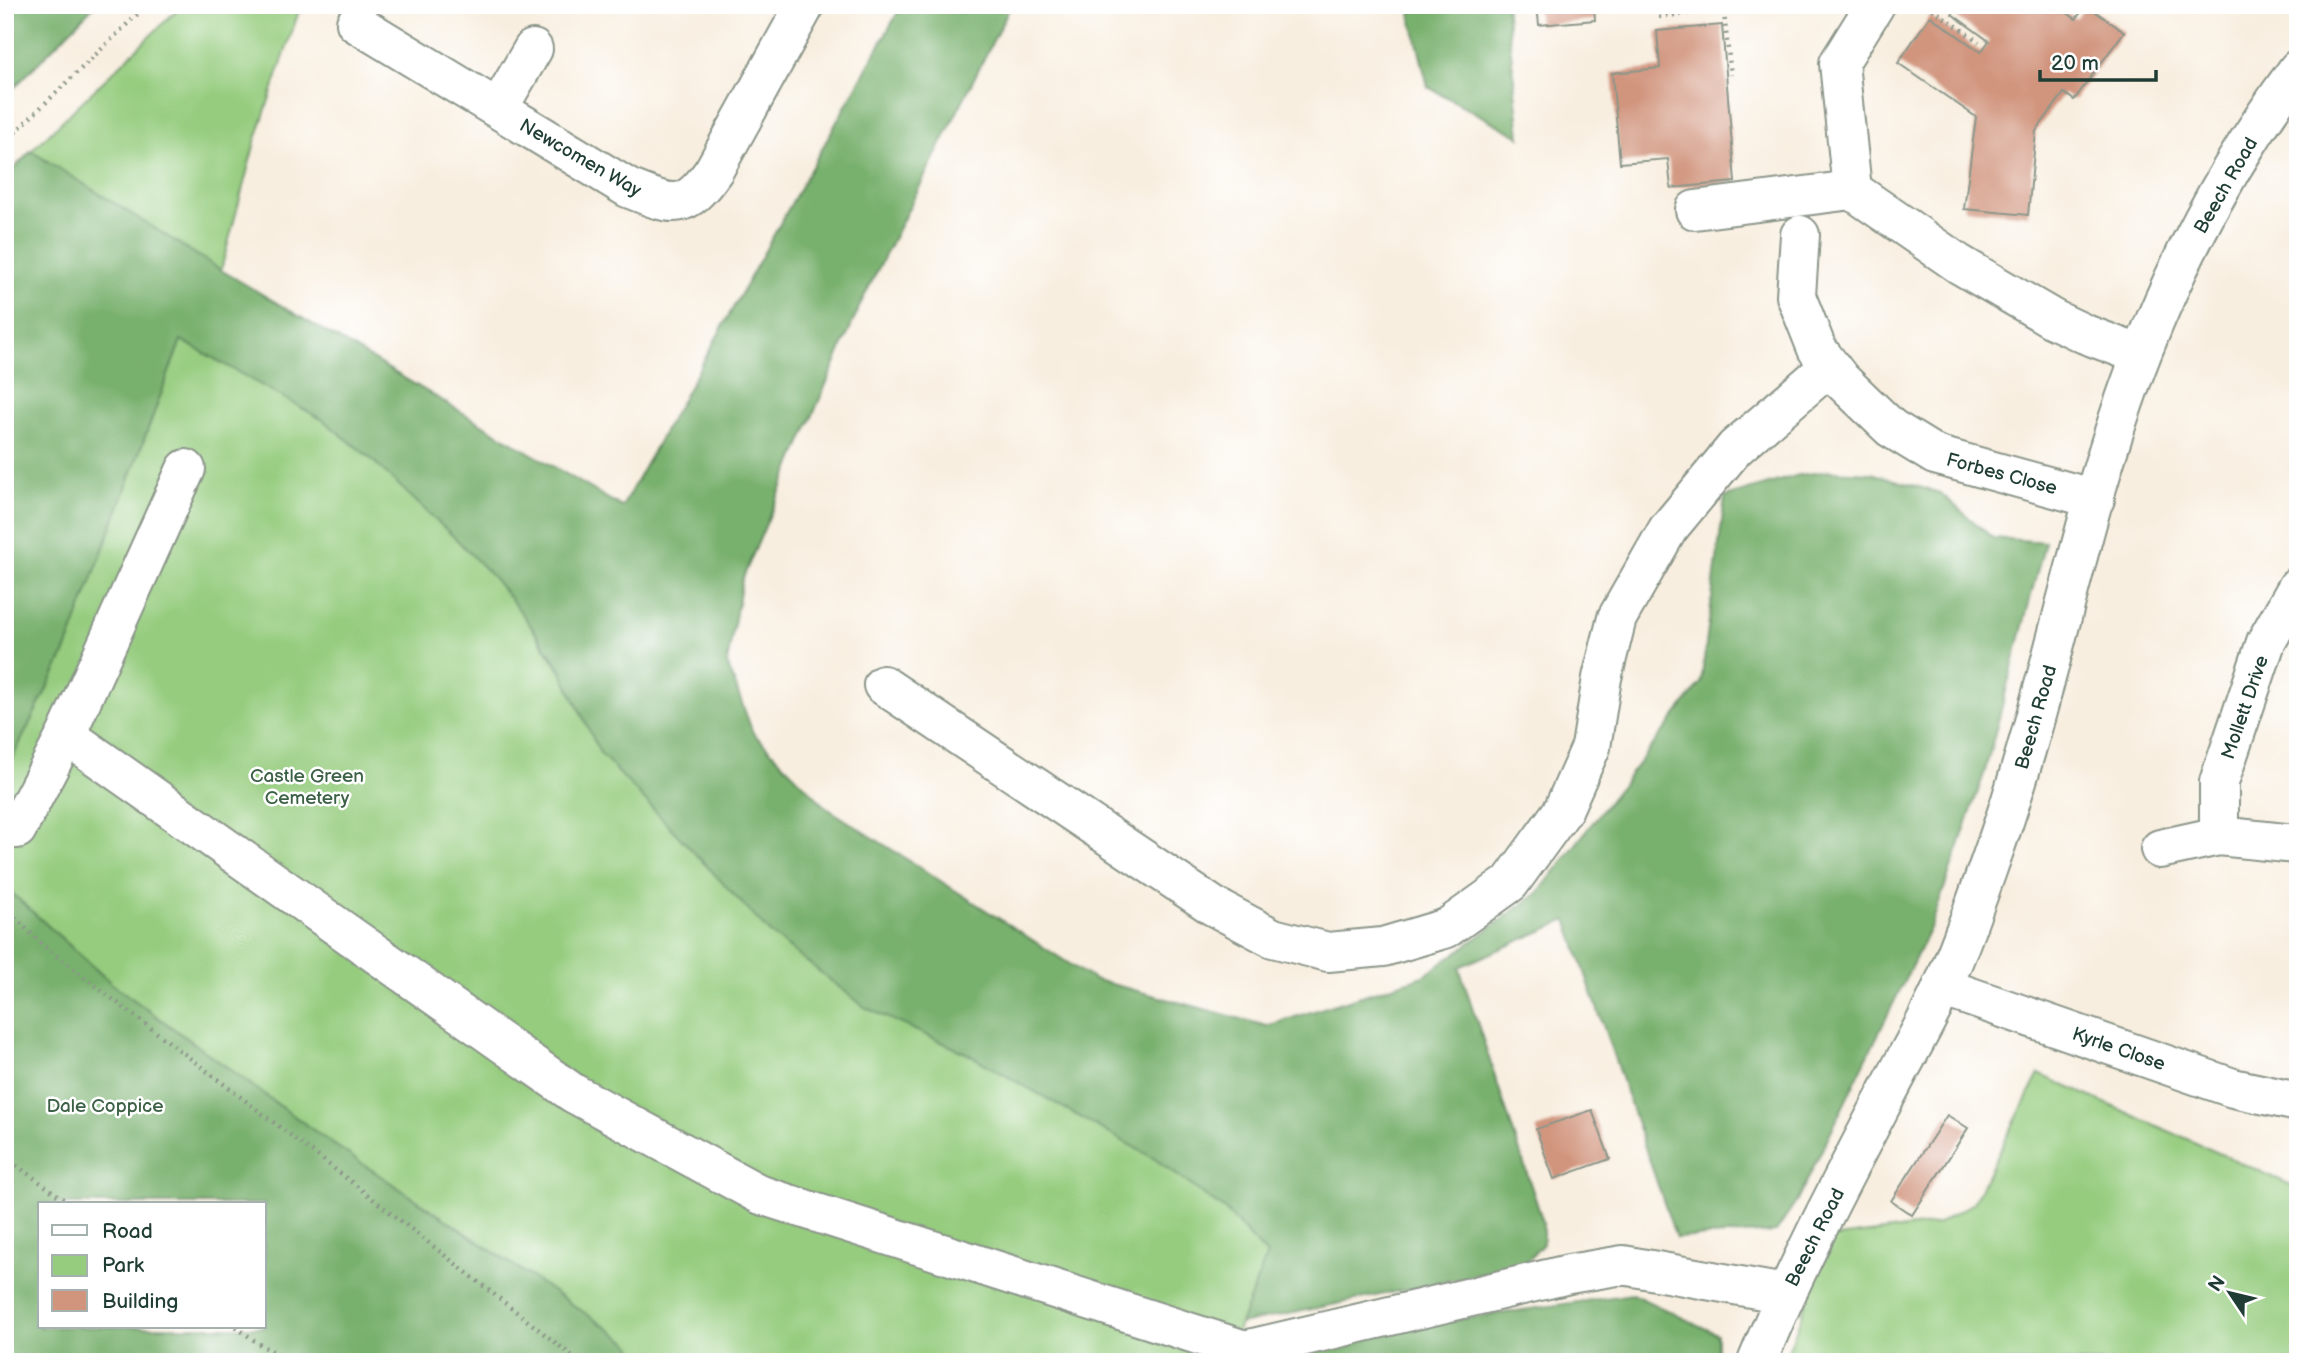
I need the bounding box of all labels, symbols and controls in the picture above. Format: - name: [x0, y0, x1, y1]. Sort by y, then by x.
- scale bar: [2040, 38, 2156, 82]
- text: 20 m: [2051, 51, 2099, 76]
- street label: Newcomen Way: [515, 114, 646, 203]
- street label: Beech Road: [2190, 134, 2263, 238]
- street label: Forbes Close: [1944, 449, 2060, 500]
- street label: Mollett Drive: [2217, 653, 2274, 762]
- street label: Beech Road: [2011, 663, 2062, 772]
- park label: Castle Green Cemetery: [250, 765, 364, 810]
- street label: Kyrle Close: [2069, 1023, 2168, 1076]
- park label: Dale Coppice: [46, 1095, 164, 1118]
- street label: Beech Road: [1781, 1185, 1850, 1291]
- legend: [38, 1202, 266, 1328]
- text: Road: [102, 1219, 153, 1244]
- text: Park: [102, 1253, 145, 1278]
- north arrow: [2194, 1258, 2264, 1328]
- text: N: [2204, 1272, 2231, 1297]
- text: Building: [102, 1289, 178, 1314]

